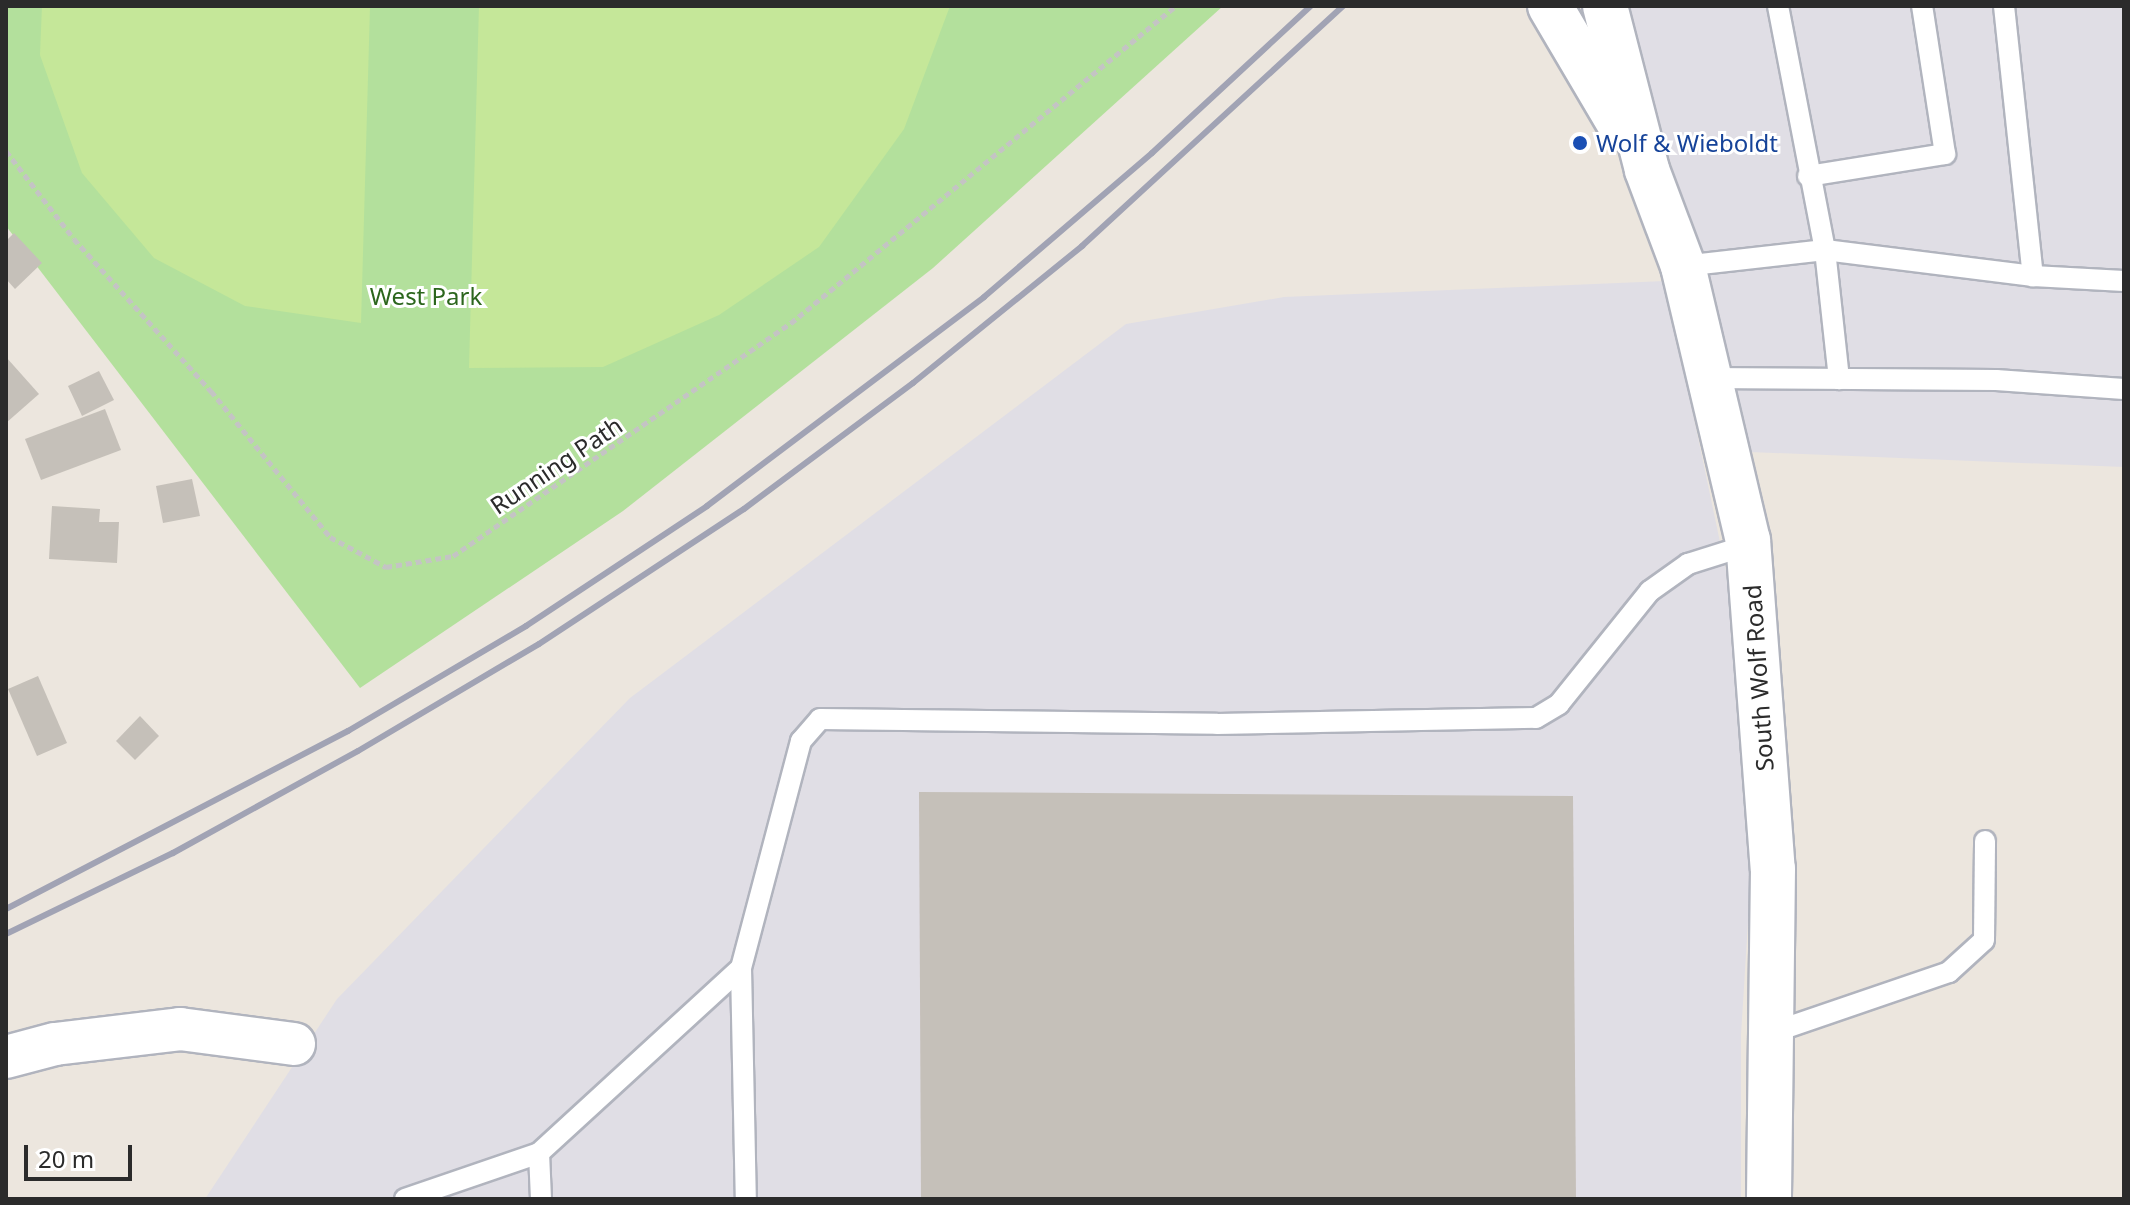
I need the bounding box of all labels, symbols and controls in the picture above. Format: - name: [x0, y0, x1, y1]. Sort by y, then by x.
- place label: Wolf & Wieboldt: [1596, 129, 1778, 157]
- marker: Wolf & Wieboldt: [1571, 134, 1589, 152]
- park label: West Park: [370, 282, 482, 310]
- street label: Running Path: [485, 410, 627, 520]
- street label: South Wolf Road: [1737, 584, 1779, 772]
- scale bar: [28, 1129, 136, 1179]
- text: 20 m: [38, 1142, 94, 1175]

